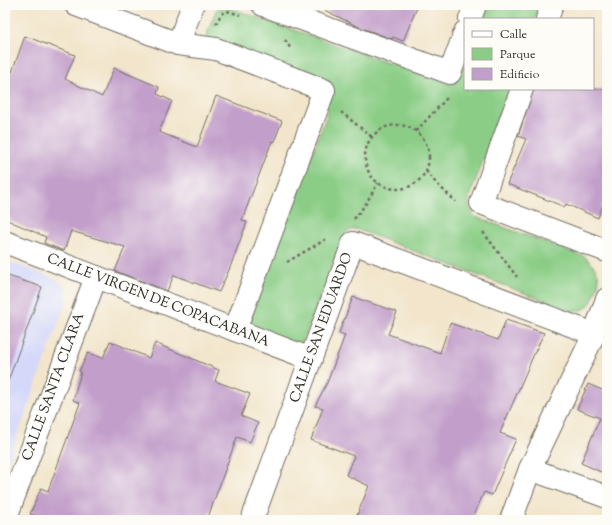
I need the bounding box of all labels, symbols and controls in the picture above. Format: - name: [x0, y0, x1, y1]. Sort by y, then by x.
- legend: [464, 18, 594, 90]
- text: Calle: [500, 26, 528, 44]
- text: Parque: [500, 46, 536, 64]
- text: Edificio: [500, 66, 540, 84]
- street label: CALLE VIRGEN DE COPACABANA: [44, 249, 273, 353]
- street label: CALLE SAN EDUARDO: [286, 250, 359, 406]
- street label: CALLE SANTA CLARA: [18, 310, 90, 464]

